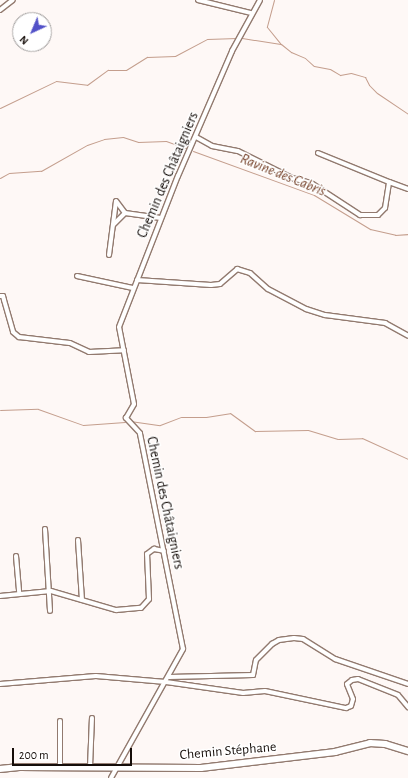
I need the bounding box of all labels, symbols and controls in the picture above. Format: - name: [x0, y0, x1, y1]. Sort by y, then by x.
- north arrow: [12, 12, 52, 52]
- text: N: [17, 34, 31, 47]
- street label: Chemin des Châtaigniers: [134, 109, 202, 241]
- water label: Ravine des Cabris: [238, 150, 328, 200]
- street label: Chemin des Châtaigniers: [143, 435, 187, 571]
- street label: Chemin Stéphane: [179, 738, 277, 764]
- scale bar: [14, 740, 134, 766]
- text: 200 m: [19, 749, 49, 761]

